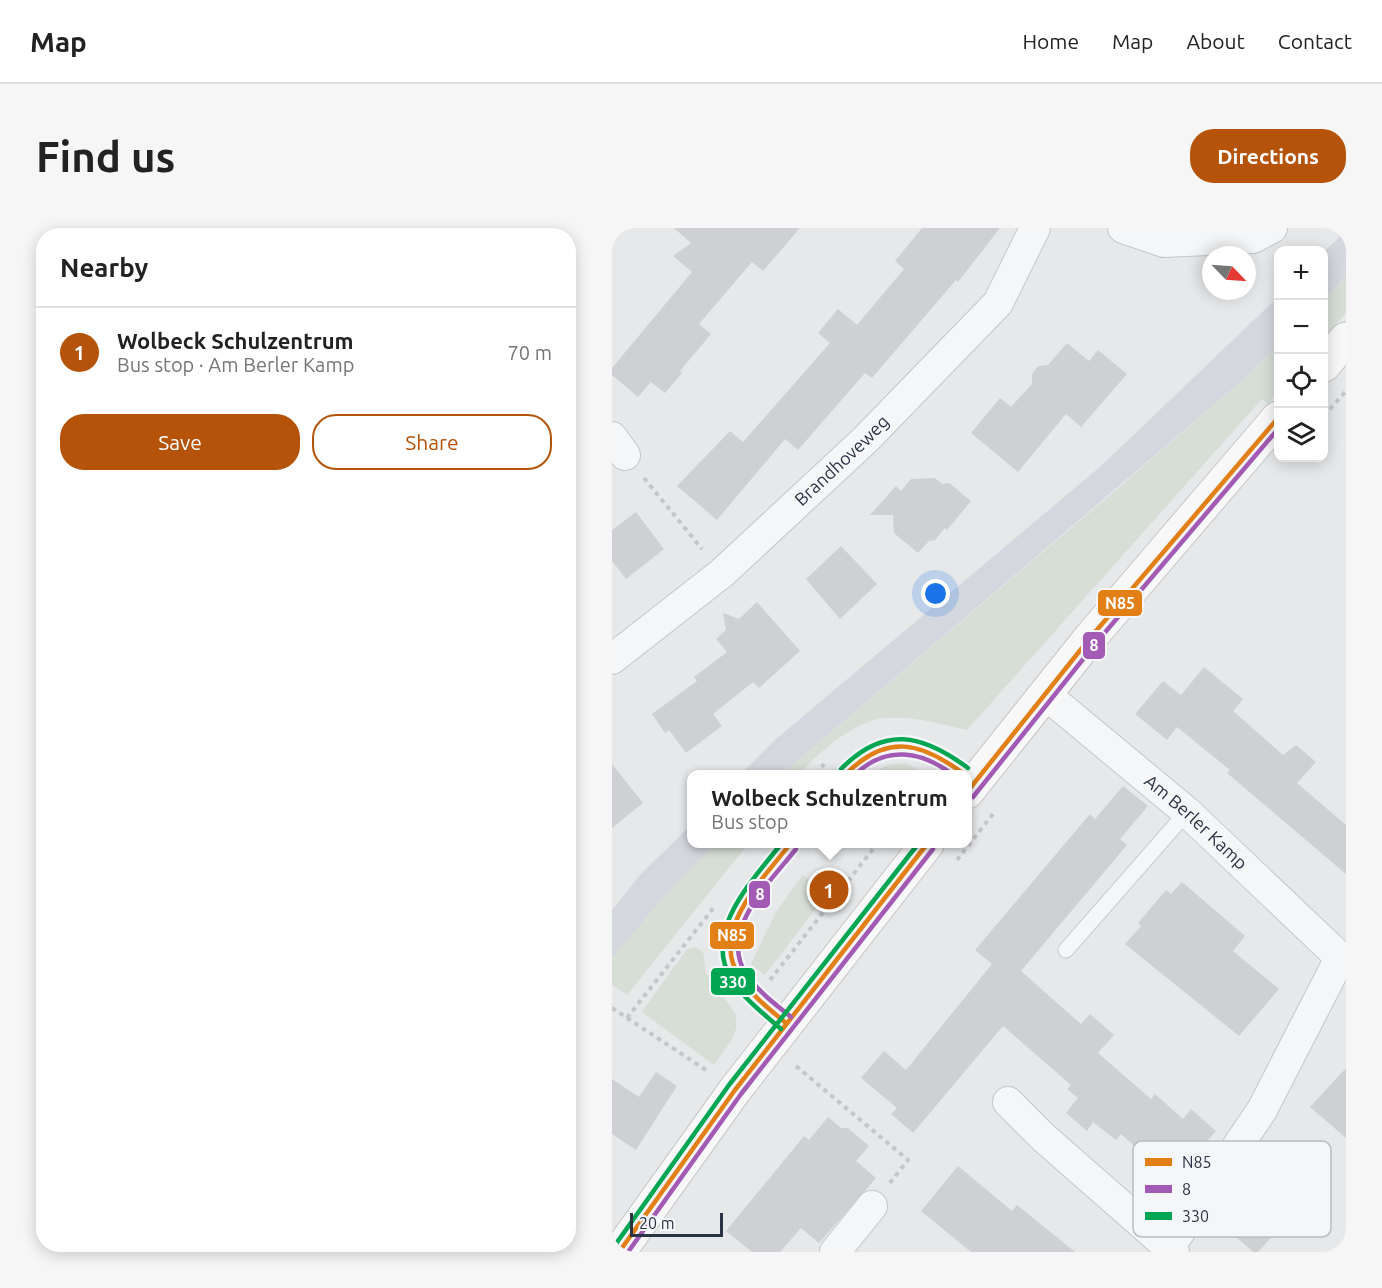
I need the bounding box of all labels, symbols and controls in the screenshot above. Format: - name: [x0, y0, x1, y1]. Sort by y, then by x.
- text: Map: [30, 26, 87, 57]
- text: Home: [1022, 29, 1079, 53]
- text: Map: [1112, 29, 1153, 53]
- text: About: [1186, 29, 1245, 53]
- text: Contact: [1278, 29, 1352, 53]
- button: Directions: [1190, 129, 1346, 183]
- text: Find us: [36, 133, 175, 180]
- north arrow: [1202, 246, 1256, 300]
- map controls: [1274, 246, 1328, 462]
- button: +: [1274, 246, 1328, 300]
- text: Nearby: [60, 253, 148, 282]
- button: −: [1274, 300, 1328, 354]
- text: Wolbeck Schulzentrum: [117, 328, 354, 353]
- text: 1: [74, 341, 85, 364]
- text: 70 m: [508, 341, 552, 364]
- text: Bus stop · Am Berler Kamp: [117, 353, 354, 376]
- button: locate: [1274, 354, 1328, 408]
- button: layers: [1274, 408, 1328, 462]
- street label: Brandhoveweg: [790, 411, 892, 509]
- button: Save: [60, 414, 300, 470]
- button: Share: [312, 414, 552, 470]
- your location: [921, 579, 950, 608]
- line badge: N85: [1097, 589, 1143, 617]
- text: N85: [1105, 594, 1135, 612]
- line badge: 8: [1082, 631, 1106, 660]
- text: 8: [1089, 636, 1099, 654]
- popup: [687, 770, 972, 848]
- street label: Am Berler Kamp: [1141, 770, 1252, 873]
- text: Wolbeck Schulzentrum: [711, 785, 948, 810]
- text: Bus stop: [711, 810, 788, 833]
- pin: 1: [810, 868, 848, 912]
- line badge: 8: [748, 880, 771, 909]
- text: 8: [755, 885, 765, 903]
- line badge: N85: [709, 921, 755, 950]
- text: N85: [717, 926, 747, 944]
- line badge: 330: [710, 967, 756, 996]
- text: 330: [719, 973, 747, 991]
- legend: [1133, 1141, 1331, 1237]
- text: N85: [1182, 1153, 1211, 1171]
- text: 8: [1182, 1180, 1191, 1198]
- text: 330: [1182, 1207, 1209, 1225]
- scale bar: [630, 1210, 723, 1238]
- text: 20 m: [639, 1214, 675, 1232]

